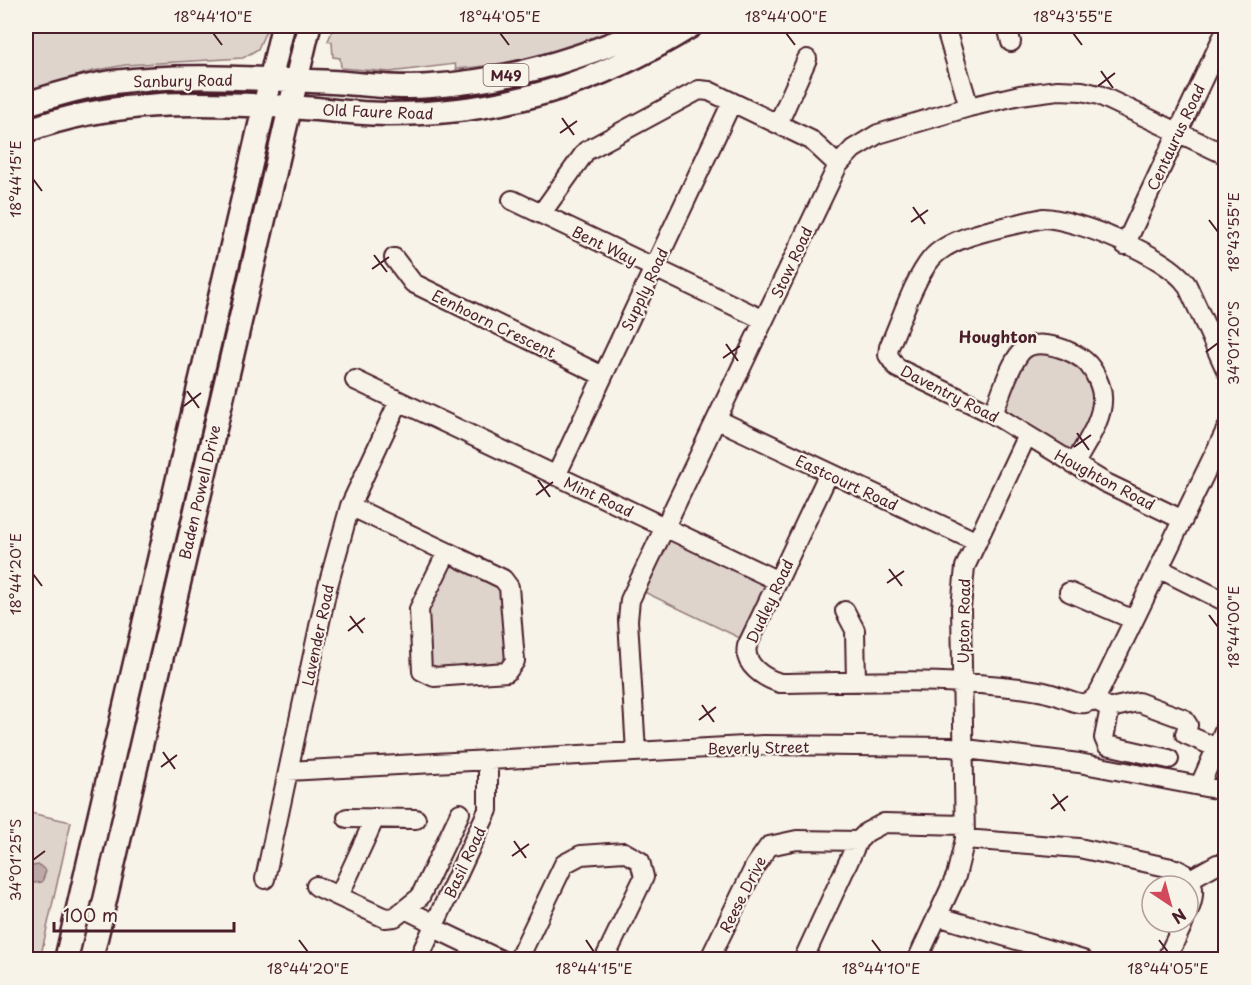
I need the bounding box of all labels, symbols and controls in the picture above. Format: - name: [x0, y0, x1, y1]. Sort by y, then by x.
- text: 18°44'10"E: [174, 4, 252, 27]
- text: 18°44'05"E: [459, 4, 541, 27]
- text: 18°44'00"E: [745, 4, 827, 27]
- text: 18°43'55"E: [1033, 4, 1113, 27]
- road number: M49: [484, 64, 528, 86]
- street label: Sanbury Road: [133, 68, 233, 92]
- street label: Centaurus Road: [1140, 80, 1210, 194]
- street label: Old Faure Road: [322, 98, 434, 124]
- text: 18°44'15"E: [3, 140, 26, 218]
- text: 18°43'55"E: [1221, 192, 1244, 272]
- street label: Bent Way: [569, 219, 641, 271]
- street label: Stow Road: [764, 222, 818, 302]
- street label: Supply Road: [615, 244, 673, 334]
- street label: Eenhoorn Crescent: [428, 283, 560, 363]
- text: 34°01'20"S: [1221, 301, 1244, 385]
- district label: Houghton: [959, 324, 1037, 348]
- street label: Daventry Road: [897, 358, 1003, 428]
- street label: Baden Powell Drive: [172, 422, 226, 562]
- street label: Houghton Road: [1051, 443, 1159, 515]
- street label: Eastcourt Road: [792, 448, 902, 516]
- street label: Mint Road: [560, 470, 638, 522]
- text: 18°44'20"E: [3, 533, 26, 615]
- street label: Dudley Road: [739, 555, 799, 647]
- street label: Upton Road: [951, 578, 975, 664]
- street label: Lavender Road: [295, 582, 339, 688]
- text: 18°44'00"E: [1221, 586, 1244, 668]
- street label: Beverly Street: [707, 735, 809, 759]
- text: 34°01'25"S: [3, 819, 26, 901]
- street label: Basil Road: [437, 822, 491, 902]
- street label: Reese Drive: [713, 852, 771, 936]
- north arrow: [1140, 874, 1200, 934]
- scale bar: [54, 895, 234, 933]
- text: 100 m: [63, 901, 118, 928]
- text: N: [1167, 904, 1192, 930]
- text: 18°44'20"E: [267, 956, 349, 979]
- text: 18°44'15"E: [555, 956, 633, 979]
- text: 18°44'10"E: [842, 956, 920, 979]
- text: 18°44'05"E: [1127, 956, 1209, 979]

